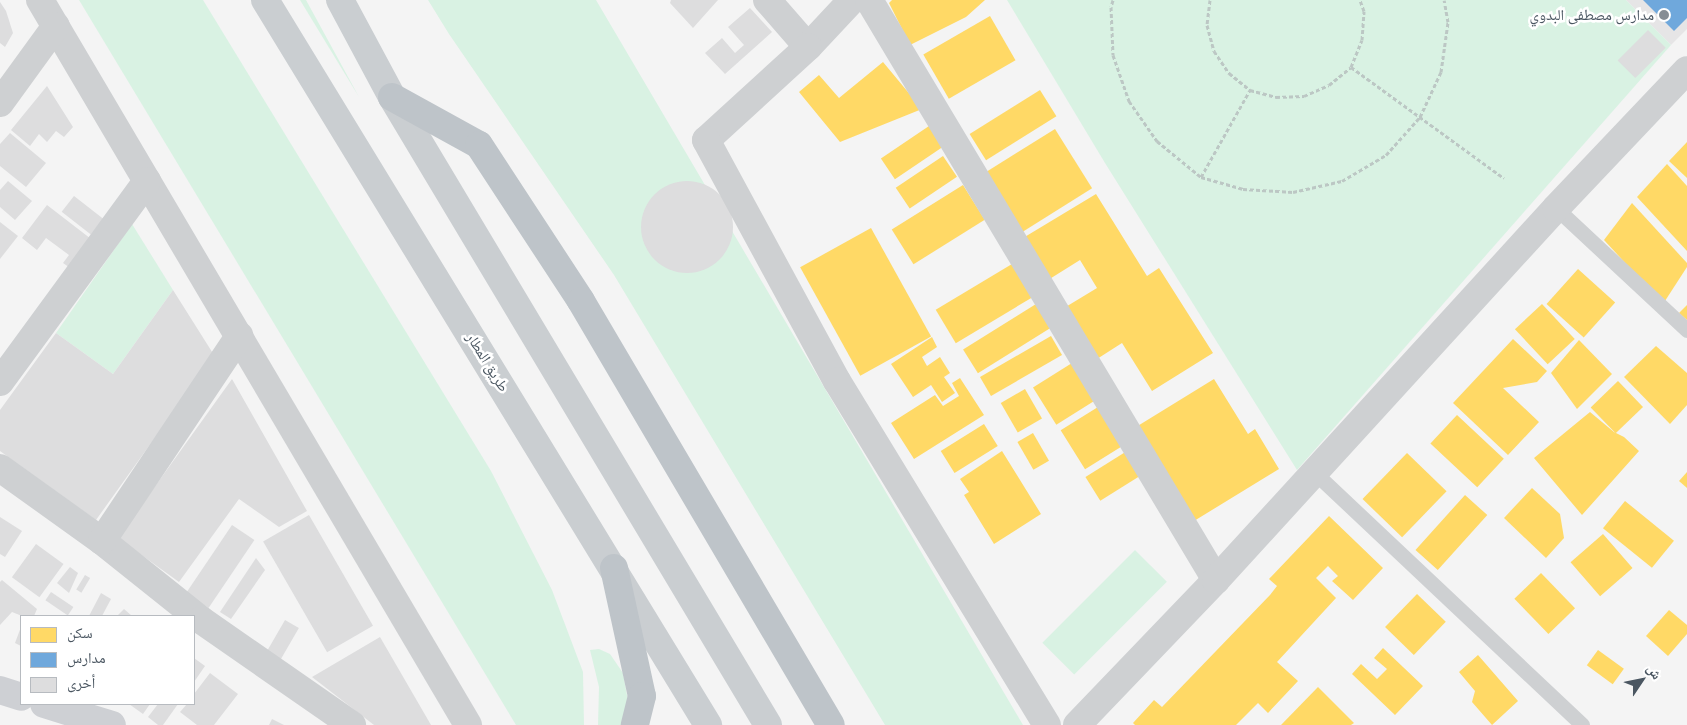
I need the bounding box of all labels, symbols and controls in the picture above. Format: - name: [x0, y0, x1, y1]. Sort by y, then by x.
- place label: مدارس مصطفى البدوي: [1530, 6, 1654, 24]
- marker: مدارس مصطفى البدوي: [1658, 9, 1670, 21]
- street label: طريق المطار: [463, 329, 513, 395]
- legend: [20, 615, 195, 705]
- text: سكن: [67, 624, 93, 641]
- text: مدارس: [67, 649, 106, 666]
- north arrow: [1617, 655, 1667, 705]
- text: ش: [1644, 661, 1665, 682]
- text: أخرى: [67, 674, 95, 691]

